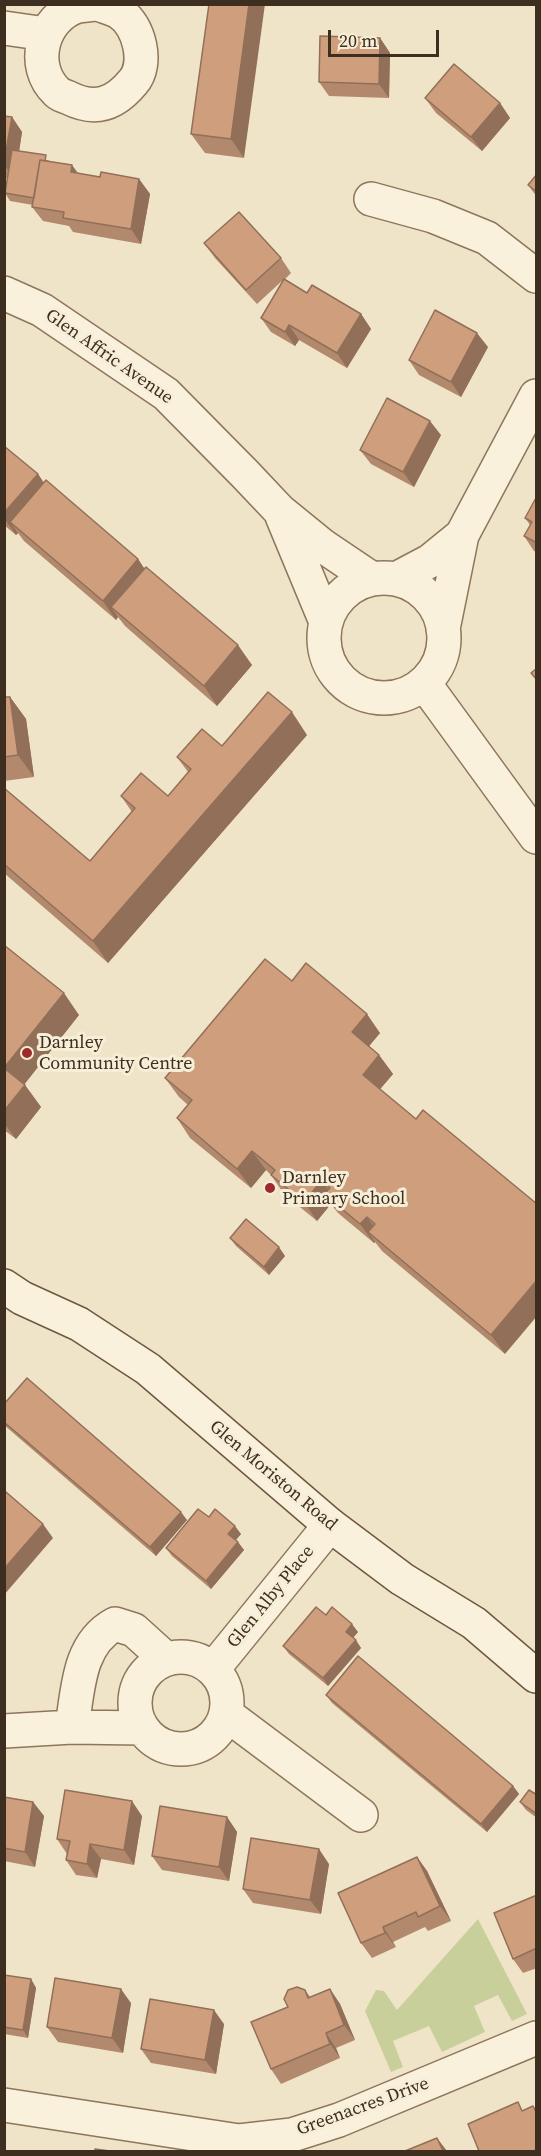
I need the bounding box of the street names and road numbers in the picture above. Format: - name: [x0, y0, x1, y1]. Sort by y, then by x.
- street label: Glen Affric Avenue: [41, 305, 177, 409]
- street label: Glen Moriston Road: [205, 1416, 341, 1536]
- street label: Glen Alby Place: [223, 1541, 319, 1653]
- street label: Greenacres Drive: [294, 2073, 432, 2141]

